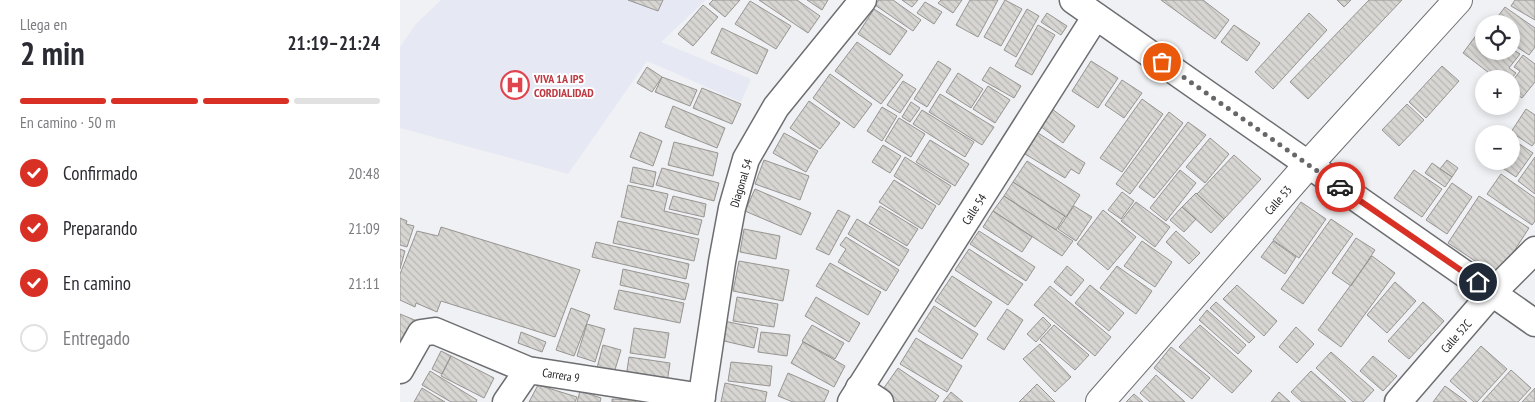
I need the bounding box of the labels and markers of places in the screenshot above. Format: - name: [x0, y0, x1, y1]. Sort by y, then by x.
- pin: [1141, 41, 1183, 83]
- hospital icon: VIVA 1A IPS CORDIALIDAD: [500, 70, 530, 100]
- place label: VIVA 1A IPS CORDIALIDAD: [533, 71, 594, 100]
- pin: [1457, 261, 1499, 303]

